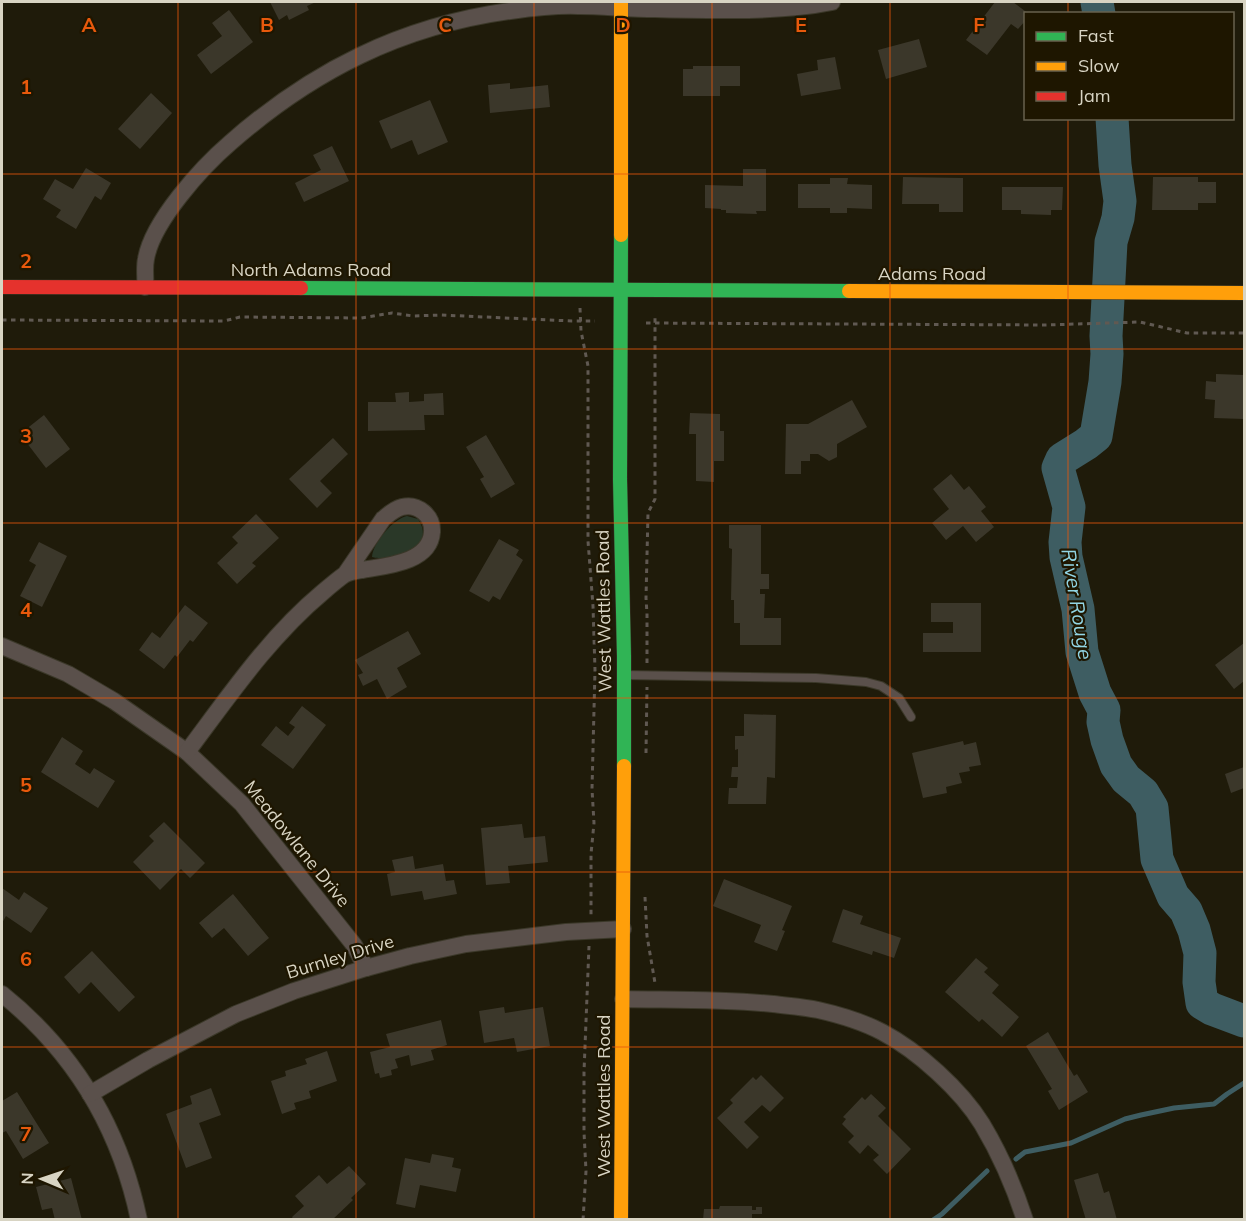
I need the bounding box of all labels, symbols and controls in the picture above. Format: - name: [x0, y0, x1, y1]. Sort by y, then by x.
- text: A: [82, 12, 97, 37]
- text: B: [260, 12, 274, 37]
- text: C: [438, 12, 452, 37]
- text: D: [615, 12, 631, 37]
- text: E: [795, 12, 807, 37]
- text: F: [973, 12, 985, 37]
- legend: [1024, 12, 1234, 120]
- text: Fast: [1078, 24, 1114, 47]
- text: Slow: [1078, 54, 1120, 77]
- text: 1: [20, 74, 32, 99]
- text: Jam: [1078, 84, 1111, 107]
- text: 2: [20, 248, 32, 273]
- street label: North Adams Road: [231, 258, 391, 281]
- street label: Adams Road: [878, 262, 986, 285]
- text: 3: [20, 423, 32, 448]
- street label: West Wattles Road: [591, 530, 616, 692]
- water label: River Rouge: [1056, 547, 1099, 661]
- text: 4: [20, 597, 32, 622]
- text: 5: [20, 772, 32, 797]
- street label: Meadowlane Drive: [239, 776, 355, 912]
- street label: Burnley Drive: [283, 929, 396, 984]
- text: 6: [20, 946, 32, 971]
- street label: West Wattles Road: [592, 1015, 615, 1177]
- text: 7: [20, 1121, 32, 1146]
- north arrow: [12, 1149, 72, 1209]
- text: N: [17, 1172, 37, 1185]

